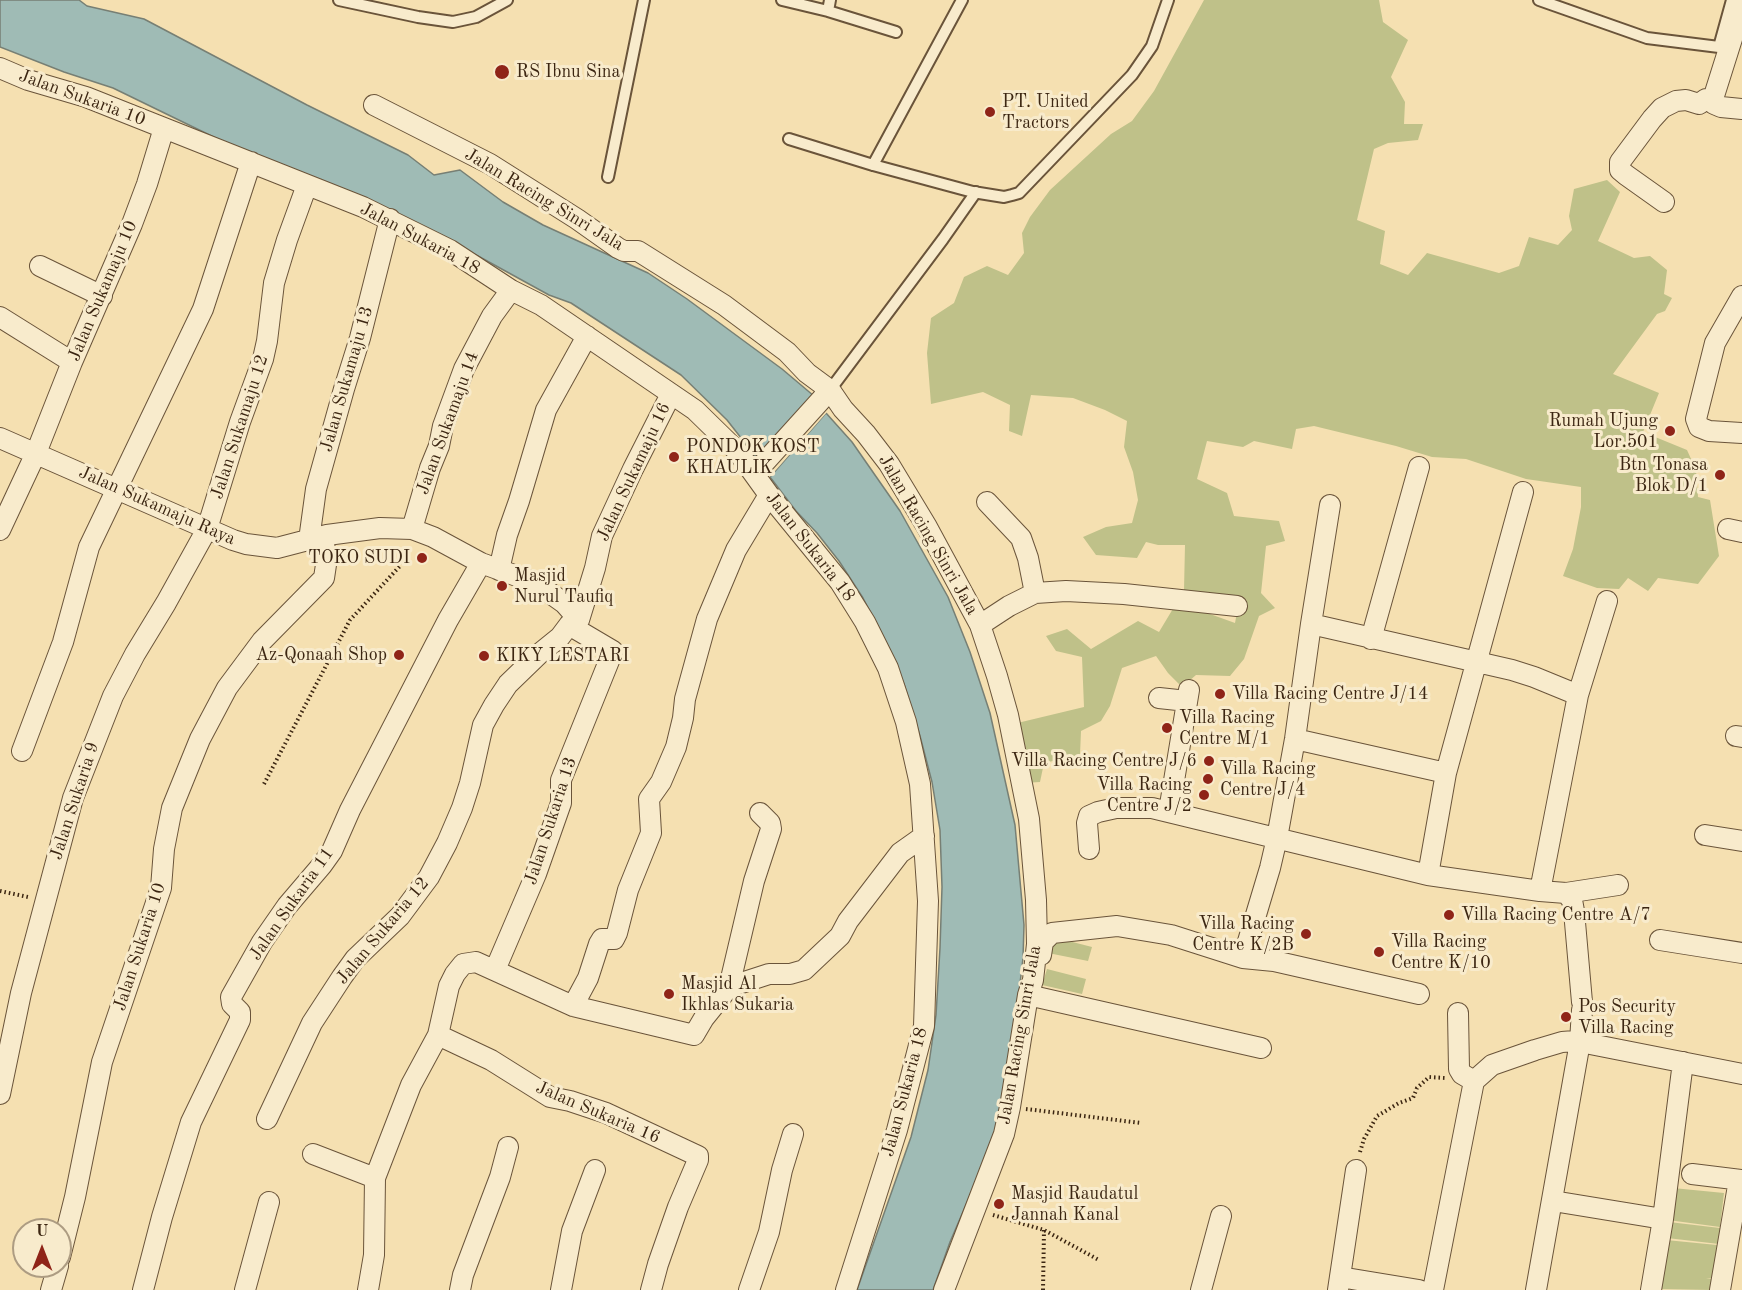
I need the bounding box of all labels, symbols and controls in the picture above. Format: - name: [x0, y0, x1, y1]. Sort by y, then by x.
- place label: RS Ibnu Sina: [516, 61, 620, 83]
- marker: RS Ibnu Sina: [493, 63, 511, 81]
- street label: Jalan Sukaria 10: [16, 65, 148, 131]
- place label: PT. United Tractors: [1002, 91, 1089, 134]
- marker: PT. United Tractors: [983, 105, 997, 119]
- street label: Jalan Racing Sinri Jala: [461, 144, 627, 256]
- street label: Jalan Sukaria 18: [356, 198, 484, 280]
- street label: Jalan Sukamaju 10: [64, 217, 142, 365]
- street label: Jalan Sukamaju 13: [316, 304, 378, 454]
- street label: Jalan Sukamaju 14: [412, 349, 484, 497]
- street label: Jalan Sukamaju 12: [206, 352, 274, 502]
- street label: Jalan Sukamaju 16: [592, 399, 676, 545]
- place label: Rumah Ujung Lor.501: [1549, 410, 1658, 452]
- marker: Rumah Ujung Lor.501: [1663, 424, 1677, 438]
- place label: PONDOK KOST KHAULIK: [686, 436, 819, 478]
- marker: PONDOK KOST KHAULIK: [667, 450, 681, 464]
- street label: Jalan Racing Sinri Jala: [873, 451, 983, 619]
- place label: Btn Tonasa Blok D/1: [1619, 454, 1708, 496]
- street label: Jalan Sukamaju Raya: [75, 462, 239, 550]
- marker: Btn Tonasa Blok D/1: [1713, 468, 1727, 482]
- street label: Jalan Sukaria 18: [760, 488, 860, 606]
- place label: TOKO SUDI: [308, 547, 410, 569]
- marker: TOKO SUDI: [415, 551, 429, 565]
- place label: Masjid Nurul Taufiq: [514, 565, 613, 608]
- marker: Masjid Nurul Taufiq: [495, 579, 509, 593]
- place label: Az-Qonaah Shop: [256, 644, 387, 666]
- place label: KIKY LESTARI: [496, 645, 629, 667]
- marker: Az-Qonaah Shop: [392, 648, 406, 662]
- marker: KIKY LESTARI: [477, 649, 491, 663]
- place label: Villa Racing Centre J/14: [1232, 683, 1428, 705]
- marker: Villa Racing Centre J/14: [1213, 687, 1227, 701]
- place label: Villa Racing Centre M/1: [1179, 707, 1275, 750]
- marker: Villa Racing Centre M/1: [1160, 721, 1174, 735]
- street label: Jalan Sukaria 9: [46, 739, 104, 863]
- place label: Villa Racing Centre J/6: [1011, 750, 1197, 772]
- street label: Jalan Sukaria 13: [520, 754, 582, 888]
- marker: Villa Racing Centre J/6: [1202, 754, 1216, 768]
- place label: Villa Racing Centre J/4: [1220, 758, 1316, 800]
- marker: Villa Racing Centre J/4: [1201, 772, 1215, 786]
- place label: Villa Racing Centre J/2: [1096, 774, 1192, 816]
- marker: Villa Racing Centre J/2: [1197, 788, 1211, 802]
- street label: Jalan Sukaria 11: [245, 843, 339, 965]
- street label: Jalan Sukaria 12: [332, 873, 434, 989]
- street label: Jalan Sukaria 10: [109, 880, 171, 1014]
- place label: Villa Racing Centre A/7: [1461, 904, 1651, 926]
- marker: Villa Racing Centre A/7: [1442, 908, 1456, 922]
- place label: Villa Racing Centre K/2B: [1192, 913, 1294, 956]
- marker: Villa Racing Centre K/2B: [1299, 927, 1313, 941]
- place label: Villa Racing Centre K/10: [1391, 931, 1491, 974]
- street label: Jalan Racing Sinri Jala: [994, 944, 1046, 1126]
- marker: Villa Racing Centre K/10: [1372, 945, 1386, 959]
- place label: Masjid Al Ikhlas Sukaria: [681, 973, 794, 1016]
- marker: Masjid Al Ikhlas Sukaria: [662, 987, 676, 1001]
- place label: Pos Security Villa Racing: [1578, 996, 1676, 1038]
- marker: Pos Security Villa Racing: [1559, 1010, 1573, 1024]
- street label: Jalan Sukaria 18: [877, 1025, 933, 1159]
- street label: Jalan Sukaria 16: [532, 1077, 664, 1149]
- place label: Masjid Raudatul Jannah Kanal: [1011, 1183, 1138, 1226]
- marker: Masjid Raudatul Jannah Kanal: [992, 1197, 1006, 1211]
- north arrow: [12, 1218, 72, 1278]
- text: U: [36, 1224, 48, 1240]

